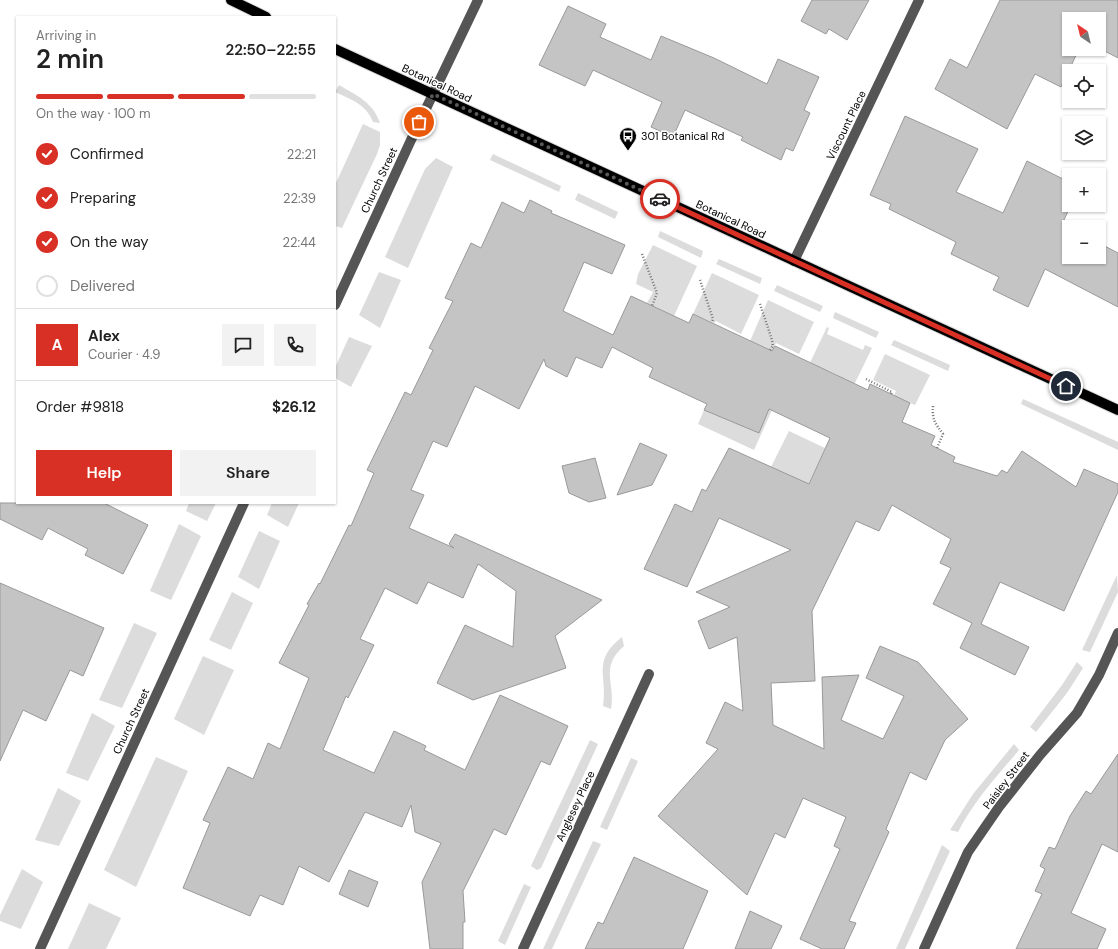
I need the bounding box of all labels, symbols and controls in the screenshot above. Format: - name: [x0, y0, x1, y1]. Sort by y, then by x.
- north arrow: [1062, 12, 1106, 56]
- map controls: [1062, 12, 1106, 264]
- text: Arriving in: [36, 27, 96, 44]
- text: 22:50–22:55: [226, 40, 316, 60]
- text: 2 min: [36, 42, 104, 76]
- street label: Botanical Road: [400, 61, 474, 105]
- button: locate: [1062, 64, 1106, 108]
- street label: Viscount Place: [823, 88, 869, 162]
- text: On the way · 100 m: [36, 105, 151, 122]
- pin: [402, 105, 436, 139]
- icon: bag: [408, 111, 430, 133]
- button: layers: [1062, 116, 1106, 160]
- bus stop icon: 301 Botanical Rd: [618, 126, 638, 151]
- place label: 301 Botanical Rd: [641, 129, 724, 143]
- icon: check: [36, 143, 58, 165]
- text: Confirmed: [70, 144, 144, 164]
- street label: Church Street: [358, 145, 400, 215]
- text: 22:21: [287, 146, 316, 163]
- button: +: [1062, 168, 1106, 212]
- courier: [640, 179, 680, 219]
- icon: check: [36, 187, 58, 209]
- text: Preparing: [70, 188, 136, 208]
- icon: car: [649, 188, 671, 210]
- text: 22:39: [283, 190, 316, 207]
- street label: Botanical Road: [694, 197, 768, 241]
- button: −: [1062, 220, 1106, 264]
- icon: check: [36, 231, 58, 253]
- text: On the way: [70, 232, 149, 252]
- text: 22:44: [283, 234, 316, 251]
- text: Delivered: [70, 276, 135, 296]
- button: chat: [222, 324, 264, 366]
- button: phone: [274, 324, 316, 366]
- text: Alex: [88, 326, 120, 346]
- text: A: [52, 335, 62, 355]
- text: Courier · 4.9: [88, 346, 160, 363]
- pin: [1049, 369, 1083, 403]
- icon: home: [1055, 375, 1077, 397]
- text: Order #9818: [36, 397, 124, 417]
- text: $26.12: [272, 397, 316, 417]
- button: Help: [36, 450, 172, 496]
- button: Share: [180, 450, 316, 496]
- street label: Church Street: [110, 686, 152, 756]
- street label: Paisley Street: [980, 748, 1032, 812]
- street label: Anglesey Place: [553, 768, 597, 844]

